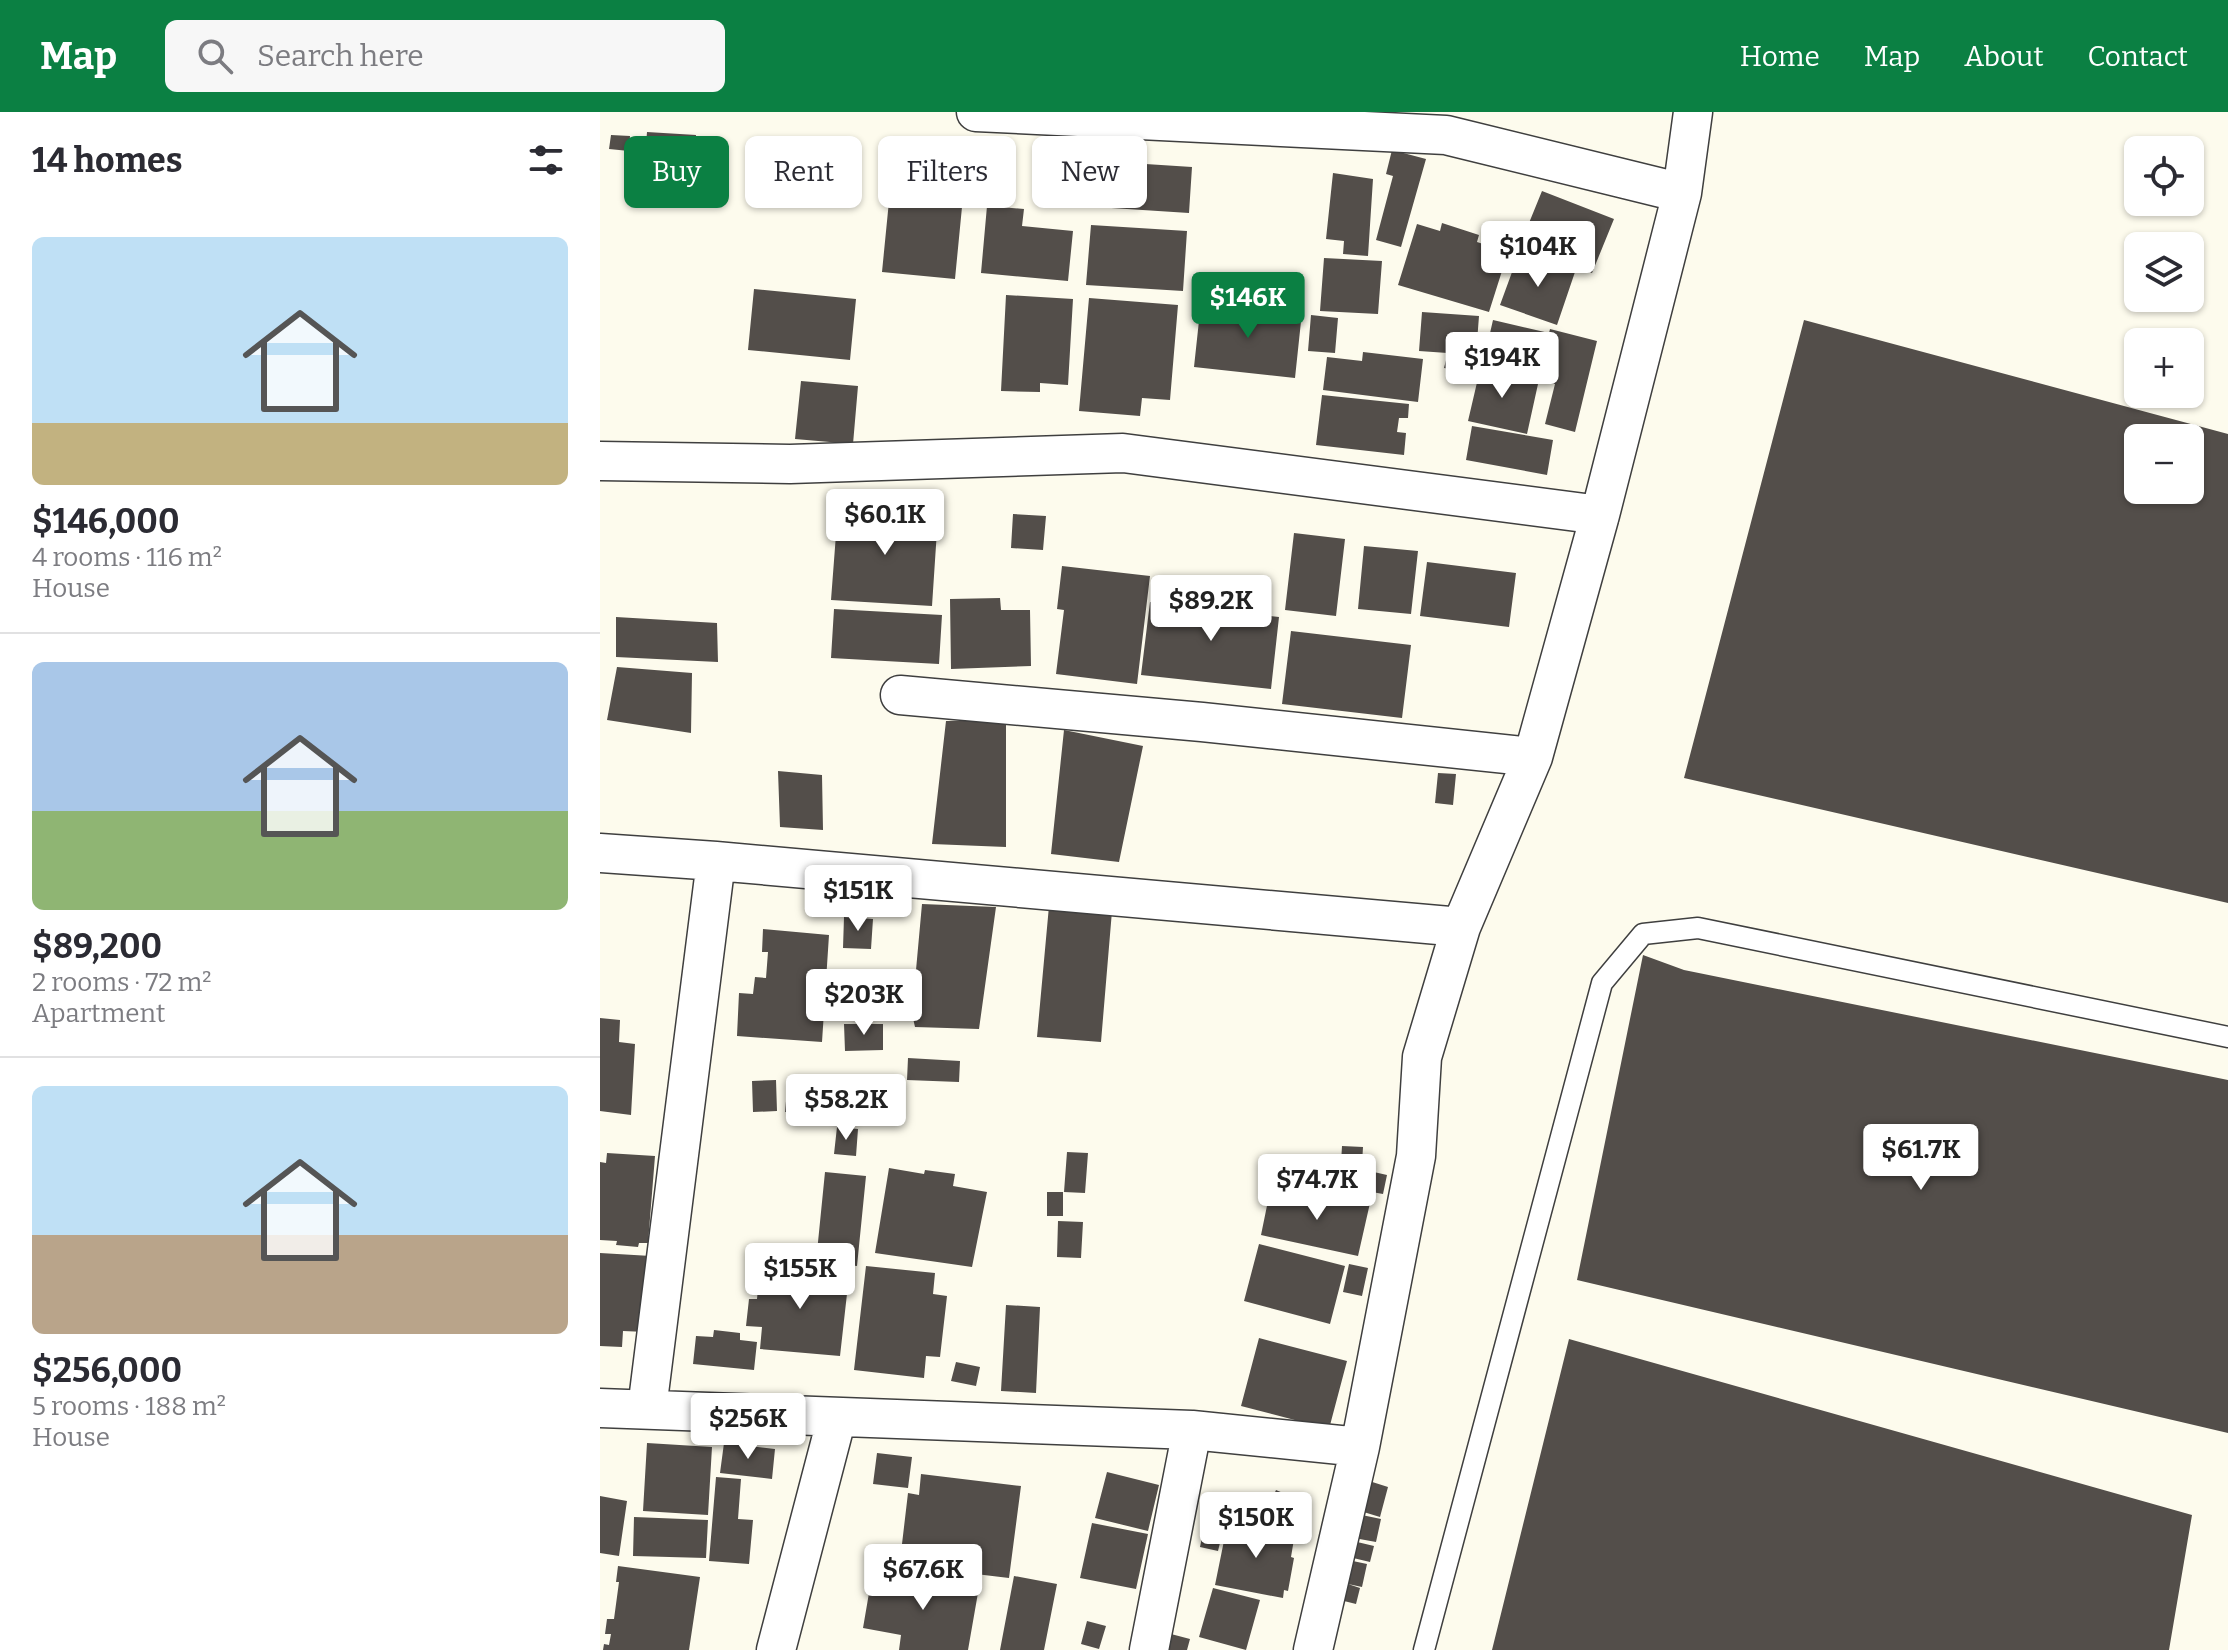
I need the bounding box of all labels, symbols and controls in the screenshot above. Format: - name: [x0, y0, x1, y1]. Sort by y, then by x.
- search box: [165, 20, 725, 92]
- text: Map: [40, 33, 117, 79]
- icon: search: [193, 34, 237, 78]
- text: Search here: [257, 38, 424, 74]
- text: Home: [1740, 40, 1820, 73]
- text: Map: [1864, 40, 1920, 73]
- text: About: [1964, 40, 2044, 73]
- text: Contact: [2088, 40, 2188, 73]
- chip: Buy: [624, 136, 729, 208]
- chip: Rent: [745, 136, 862, 208]
- chip: Filters: [878, 136, 1016, 208]
- chip: New: [1032, 136, 1147, 208]
- map controls: [2124, 136, 2204, 504]
- button: locate: [2124, 136, 2204, 216]
- icon: filters: [524, 138, 568, 182]
- text: 14 homes: [32, 140, 183, 181]
- pin: $104K: [1482, 221, 1594, 289]
- text: $104K: [1499, 231, 1577, 262]
- button: layers: [2124, 232, 2204, 312]
- pin: $146K: [1192, 272, 1304, 340]
- text: $146K: [1210, 282, 1286, 313]
- icon: home: [228, 289, 372, 433]
- button: +: [2124, 328, 2204, 408]
- pin: $194K: [1446, 332, 1558, 400]
- text: $194K: [1464, 342, 1540, 373]
- button: −: [2124, 424, 2204, 504]
- pin: $60.1K: [820, 489, 950, 557]
- text: $60.1K: [844, 499, 926, 530]
- text: $146,000: [32, 501, 180, 542]
- text: 4 rooms · 116 m²: [32, 542, 222, 573]
- text: House: [32, 573, 110, 604]
- pin: $89.2K: [1146, 575, 1276, 643]
- text: $89.2K: [1169, 585, 1253, 616]
- icon: home: [228, 714, 372, 858]
- pin: $151K: [802, 865, 914, 933]
- text: $151K: [823, 875, 893, 906]
- text: $89,200: [32, 926, 162, 967]
- text: 2 rooms · 72 m²: [32, 967, 212, 998]
- pin: $203K: [808, 969, 920, 1037]
- text: $203K: [824, 979, 904, 1010]
- text: Apartment: [32, 998, 165, 1029]
- pin: $58.2K: [781, 1074, 911, 1142]
- text: $58.2K: [804, 1084, 888, 1115]
- pin: $61.7K: [1856, 1124, 1986, 1192]
- text: $61.7K: [1881, 1134, 1961, 1165]
- icon: home: [228, 1138, 372, 1282]
- pin: $74.7K: [1252, 1154, 1382, 1222]
- text: $74.7K: [1276, 1164, 1358, 1195]
- pin: $155K: [744, 1243, 856, 1311]
- text: $155K: [763, 1253, 837, 1284]
- text: $256,000: [32, 1350, 182, 1391]
- text: 5 rooms · 188 m²: [32, 1391, 226, 1422]
- pin: $256K: [692, 1393, 804, 1461]
- text: $256K: [709, 1403, 787, 1434]
- text: House: [32, 1422, 110, 1453]
- pin: $150K: [1200, 1492, 1312, 1560]
- text: $150K: [1218, 1502, 1294, 1533]
- pin: $67.6K: [858, 1544, 988, 1612]
- text: $67.6K: [882, 1554, 964, 1585]

